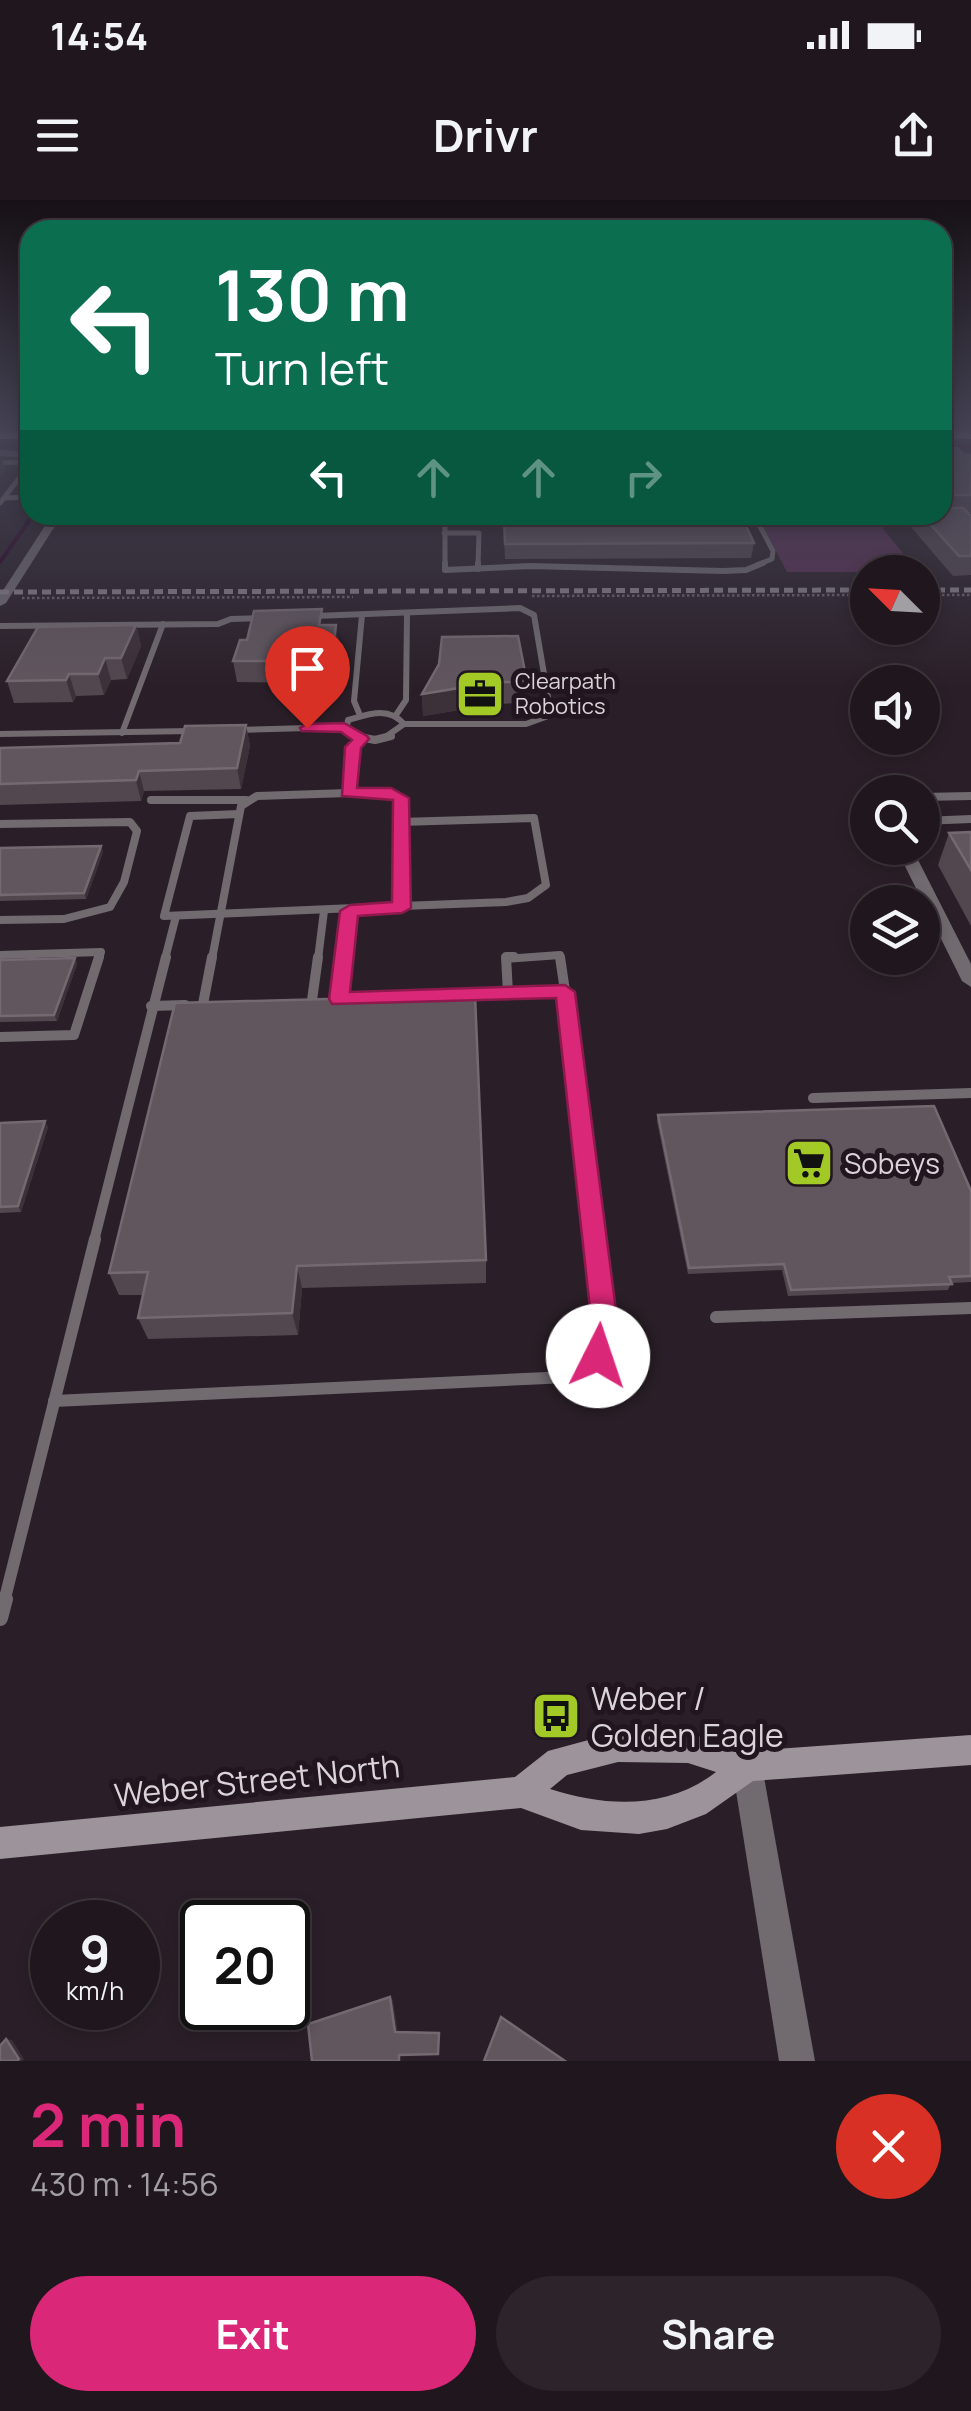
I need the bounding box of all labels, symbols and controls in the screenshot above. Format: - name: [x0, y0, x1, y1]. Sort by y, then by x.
- text: 14:54: [50, 9, 148, 61]
- text: Drivr: [433, 104, 538, 166]
- icon: menu: [30, 108, 85, 163]
- icon: share: [886, 108, 941, 163]
- text: 130 m: [215, 246, 409, 342]
- icon: left: [50, 260, 180, 390]
- text: Turn left: [215, 337, 389, 399]
- icon: left: [301, 450, 356, 505]
- icon: ahead: [406, 450, 461, 505]
- icon: ahead: [511, 450, 566, 505]
- icon: right: [616, 450, 671, 505]
- north arrow: [850, 555, 940, 645]
- map controls: [850, 555, 940, 975]
- pin: [265, 626, 350, 729]
- icon: arrive: [280, 641, 335, 696]
- button: sound: [850, 665, 940, 755]
- place label: Clearpath Robotics: [515, 666, 616, 721]
- office icon: Clearpath Robotics: [454, 668, 506, 720]
- button: search: [850, 775, 940, 865]
- button: layers: [850, 885, 940, 975]
- supermarket icon: Sobeys: [783, 1137, 835, 1189]
- place label: Sobeys: [844, 1144, 940, 1182]
- position arrow: [546, 1304, 650, 1408]
- place label: Weber / Golden Eagle: [591, 1676, 784, 1757]
- bus stop icon: Weber / Golden Eagle: [530, 1690, 582, 1742]
- street label: Weber Street North: [112, 1743, 402, 1817]
- speed limit sign: 20: [180, 1900, 310, 2030]
- text: 9: [79, 1919, 111, 1987]
- text: km/h: [66, 1973, 124, 2008]
- text: 2 min: [30, 2083, 186, 2165]
- button: close: [836, 2094, 941, 2199]
- text: 430 m · 14:56: [30, 2162, 219, 2206]
- button: Exit: [30, 2276, 476, 2391]
- button: Share: [496, 2276, 941, 2391]

